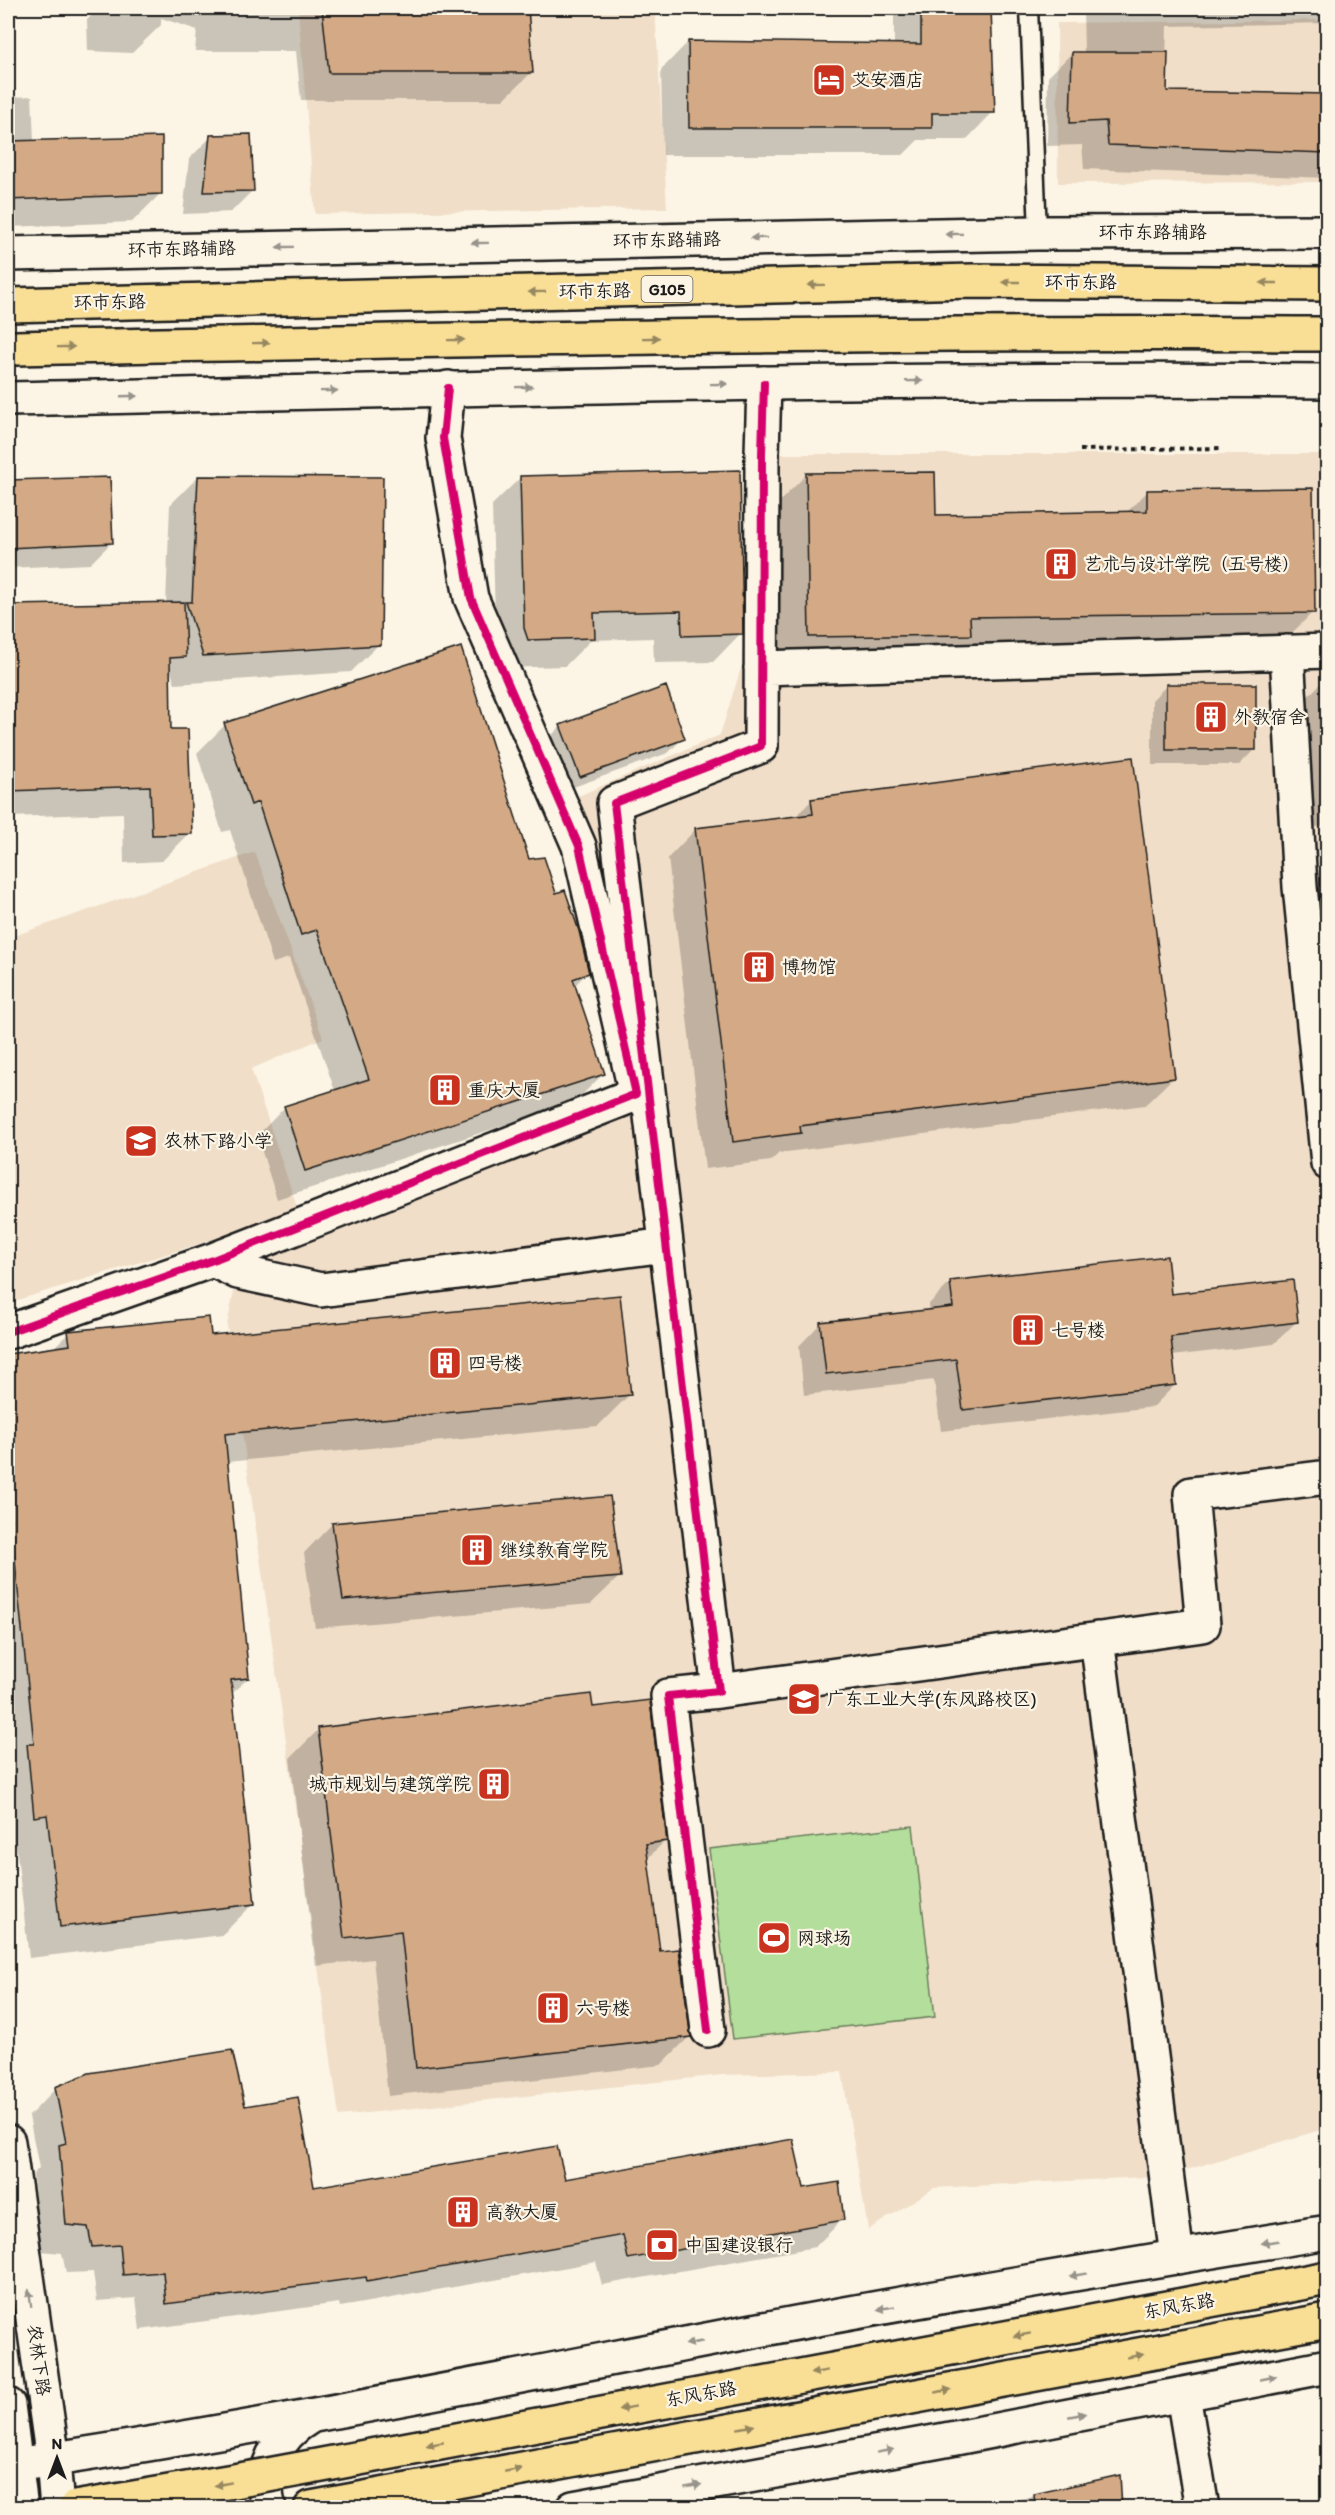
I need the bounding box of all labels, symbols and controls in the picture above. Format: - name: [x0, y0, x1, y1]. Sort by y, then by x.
- hotel icon: 艾安酒店: [811, 62, 847, 98]
- place label: 艾安酒店: [852, 69, 924, 91]
- street label: 环市东路辅路: [1099, 221, 1207, 243]
- street label: 环市东路辅路: [613, 228, 721, 252]
- one-way arrow: [945, 229, 964, 239]
- one-way arrow: [750, 233, 769, 243]
- street label: 环市东路辅路: [128, 237, 236, 261]
- one-way arrow: [471, 238, 490, 248]
- one-way arrow: [276, 242, 295, 252]
- street label: 环市东路: [1045, 271, 1117, 293]
- road number: G105: [642, 276, 692, 302]
- one-way arrow: [1002, 277, 1021, 287]
- one-way arrow: [1260, 278, 1279, 288]
- street label: 环市东路: [559, 279, 631, 303]
- one-way arrow: [807, 280, 826, 290]
- one-way arrow: [528, 287, 547, 297]
- street label: 环市东路: [74, 290, 146, 314]
- one-way arrow: [641, 333, 660, 343]
- one-way arrow: [446, 335, 465, 345]
- one-way arrow: [251, 339, 270, 348]
- one-way arrow: [56, 342, 75, 352]
- one-way arrow: [905, 376, 924, 386]
- one-way arrow: [710, 379, 729, 389]
- one-way arrow: [515, 382, 534, 392]
- one-way arrow: [320, 386, 339, 395]
- one-way arrow: [119, 391, 138, 400]
- building icon: 艺术与设计学院（五号楼）: [1043, 546, 1079, 582]
- place label: 艺术与设计学院（五号楼）: [1084, 553, 1300, 575]
- building icon: 外教宿舍: [1193, 699, 1229, 735]
- place label: 外教宿舍: [1234, 706, 1306, 728]
- building icon: 博物馆: [741, 949, 777, 985]
- place label: 博物馆: [782, 956, 836, 978]
- building icon: 重庆大厦: [427, 1072, 463, 1108]
- place label: 重庆大厦: [468, 1079, 540, 1101]
- school or university icon: 农林下路小学: [123, 1123, 159, 1159]
- place label: 农林下路小学: [164, 1130, 272, 1152]
- building icon: 七号楼: [1010, 1312, 1046, 1348]
- place label: 七号楼: [1051, 1319, 1105, 1341]
- building icon: 四号楼: [427, 1345, 463, 1381]
- place label: 四号楼: [468, 1352, 522, 1374]
- building icon: 继续教育学院: [459, 1532, 495, 1568]
- place label: 继续教育学院: [500, 1539, 608, 1561]
- school or university icon: 广东工业大学(东风路校区): [786, 1681, 822, 1717]
- place label: 广东工业大学(东风路校区): [827, 1688, 1037, 1710]
- building icon: 城市规划与建筑学院: [476, 1766, 512, 1802]
- place label: 城市规划与建筑学院: [309, 1773, 471, 1795]
- sports icon: 网球场: [756, 1920, 792, 1956]
- place label: 网球场: [797, 1927, 851, 1949]
- building icon: 六号楼: [535, 1990, 571, 2026]
- place label: 六号楼: [576, 1997, 630, 2019]
- building icon: 高教大厦: [445, 2194, 481, 2230]
- place label: 高教大厦: [486, 2201, 558, 2223]
- bank icon: 中国建设银行: [644, 2227, 680, 2263]
- place label: 中国建设银行: [685, 2234, 793, 2256]
- one-way arrow: [1260, 2237, 1279, 2246]
- one-way arrow: [1068, 2271, 1087, 2280]
- one-way arrow: [26, 2288, 35, 2307]
- street label: 东风东路: [1142, 2289, 1216, 2323]
- one-way arrow: [876, 2304, 895, 2313]
- street label: 农林下路: [23, 2323, 55, 2397]
- one-way arrow: [1013, 2331, 1032, 2340]
- one-way arrow: [684, 2339, 703, 2348]
- one-way arrow: [1126, 2351, 1145, 2360]
- one-way arrow: [809, 2368, 828, 2377]
- one-way arrow: [1259, 2373, 1278, 2382]
- street label: 东风东路: [664, 2377, 738, 2411]
- one-way arrow: [934, 2386, 953, 2395]
- one-way arrow: [617, 2404, 636, 2413]
- one-way arrow: [1067, 2410, 1086, 2419]
- one-way arrow: [736, 2422, 755, 2431]
- north arrow: [27, 2428, 87, 2488]
- text: N: [52, 2434, 62, 2453]
- one-way arrow: [425, 2440, 444, 2449]
- one-way arrow: [876, 2446, 895, 2455]
- one-way arrow: [503, 2465, 522, 2474]
- one-way arrow: [213, 2479, 232, 2488]
- one-way arrow: [684, 2481, 703, 2490]

